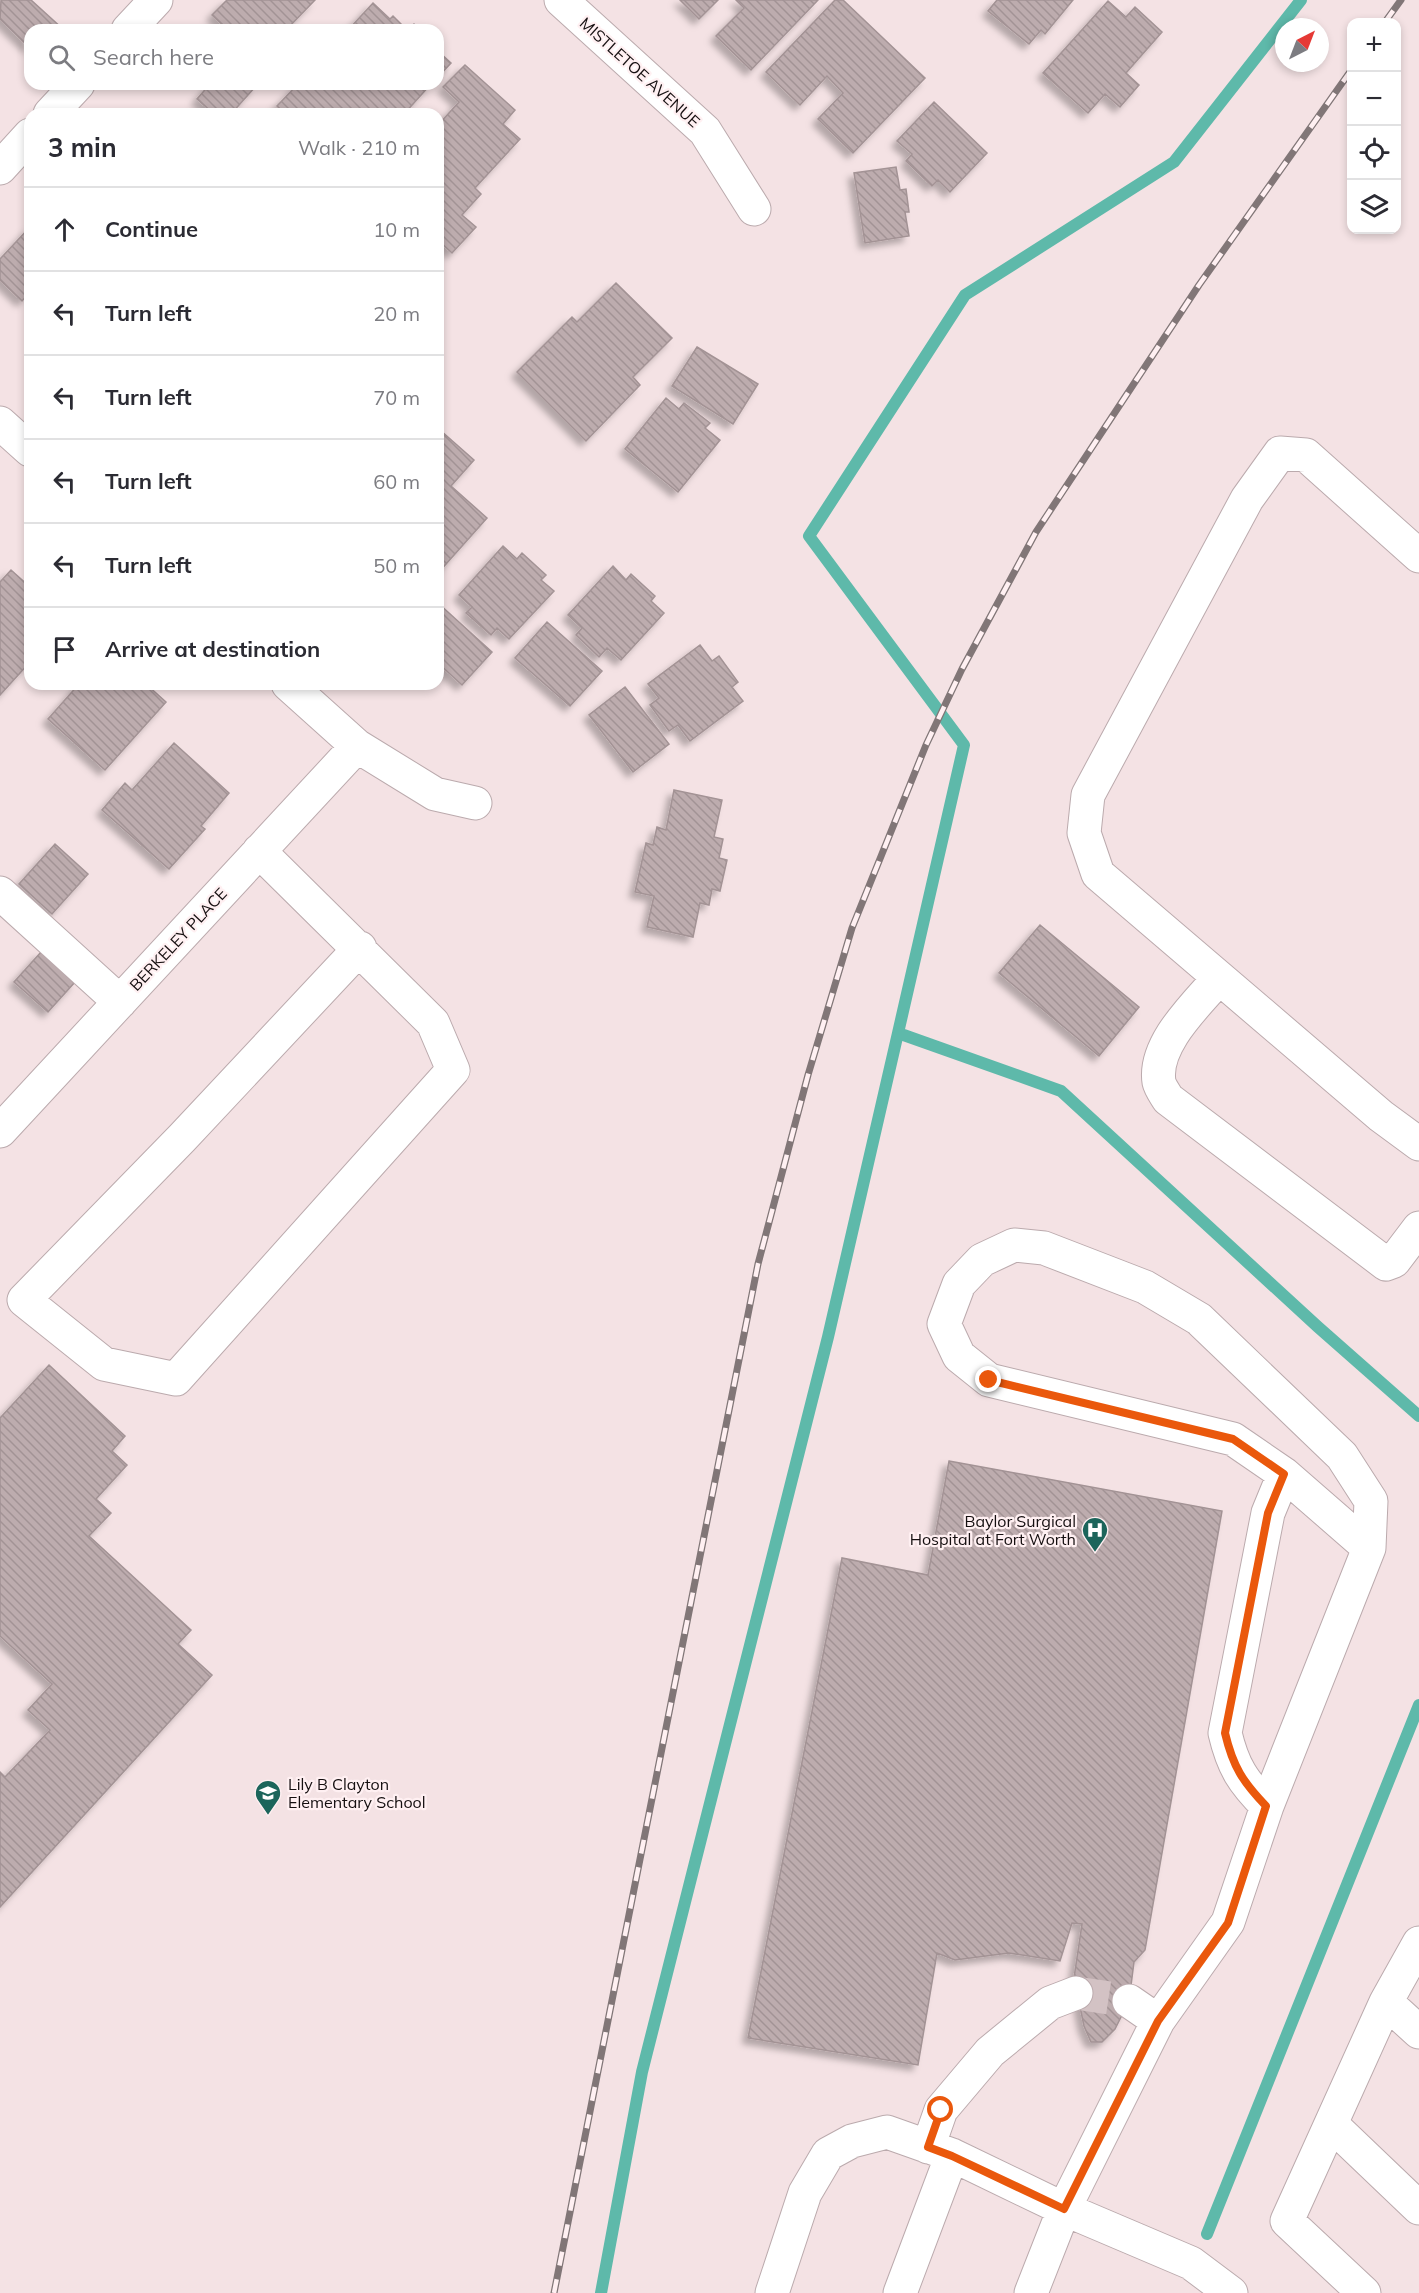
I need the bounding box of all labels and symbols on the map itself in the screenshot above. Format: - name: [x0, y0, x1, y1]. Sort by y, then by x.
- street label: MISTLETOE AVENUE: [576, 13, 704, 131]
- north arrow: [1275, 18, 1329, 72]
- street label: BERKELEY PLACE: [125, 883, 231, 995]
- route end: [975, 1366, 1001, 1392]
- place label: Baylor Surgical Hospital at Fort Worth: [910, 1511, 1076, 1549]
- hospital icon: Baylor Surgical Hospital at Fort Worth: [1080, 1515, 1110, 1553]
- place label: Lily B Clayton Elementary School: [288, 1774, 426, 1812]
- school or university icon: Lily B Clayton Elementary School: [253, 1778, 283, 1816]
- route start: [927, 2096, 953, 2122]

